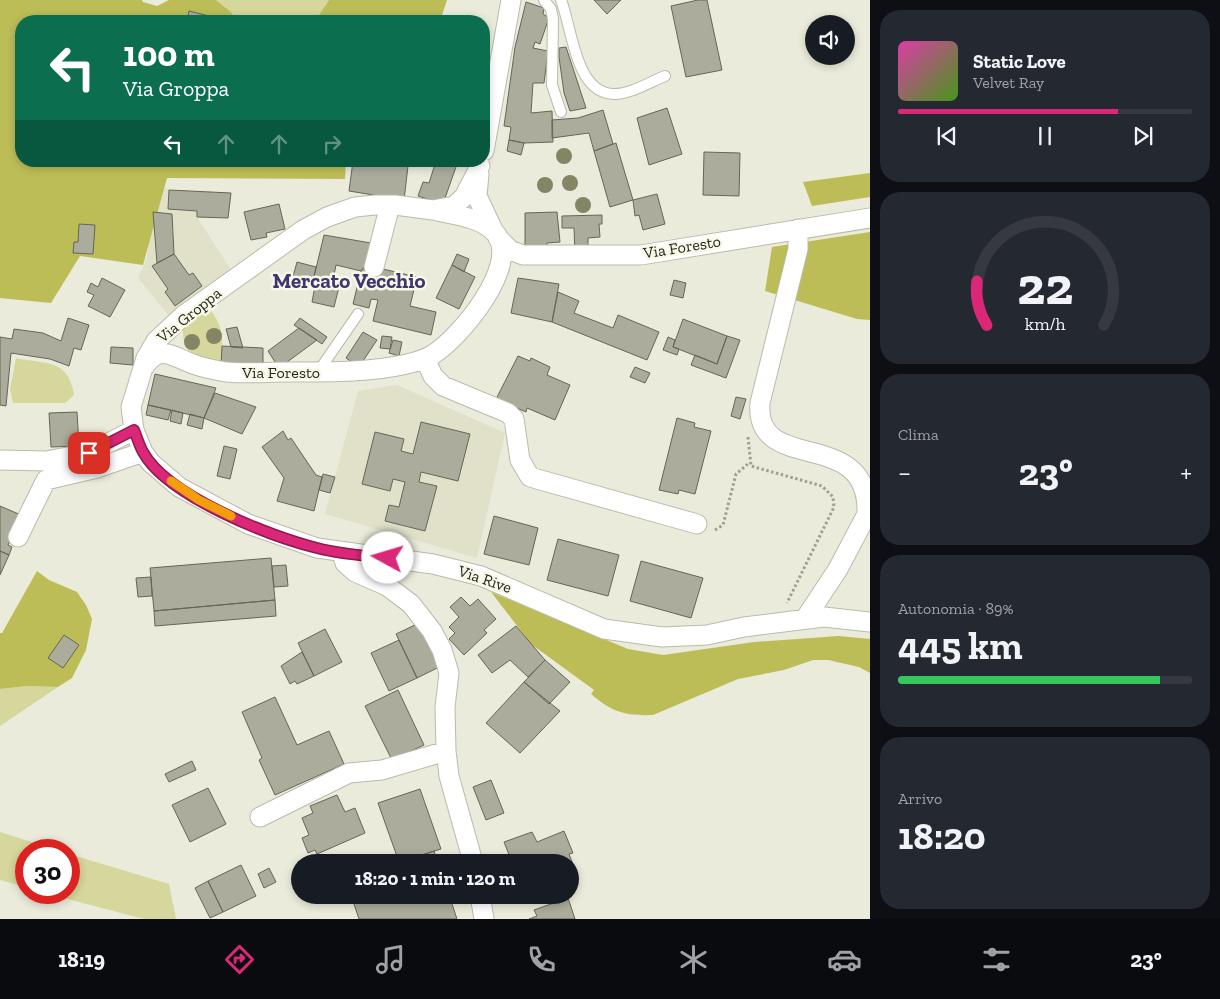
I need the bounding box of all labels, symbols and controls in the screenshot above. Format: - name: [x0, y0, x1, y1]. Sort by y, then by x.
- map controls: [805, 15, 855, 65]
- button: sound: [805, 15, 855, 65]
- text: 100 m: [123, 33, 215, 75]
- icon: left: [40, 35, 105, 100]
- text: Static Love: [973, 50, 1066, 73]
- text: Velvet Ray: [973, 73, 1044, 92]
- text: Via Groppa: [123, 75, 229, 102]
- icon: previous: [933, 122, 961, 150]
- icon: pause: [1031, 122, 1059, 150]
- icon: next: [1129, 122, 1157, 150]
- icon: left: [159, 130, 187, 158]
- icon: ahead: [212, 130, 240, 158]
- icon: ahead: [265, 130, 293, 158]
- icon: right: [318, 130, 346, 158]
- street label: Via Foresto: [641, 232, 722, 263]
- text: 22: [1017, 255, 1073, 317]
- district label: Mercato Vecchio: [272, 268, 426, 293]
- street label: Via Groppa: [152, 283, 225, 347]
- text: km/h: [1025, 313, 1065, 335]
- street label: Via Foresto: [241, 363, 320, 382]
- text: Clima: [898, 425, 939, 444]
- pin: [68, 432, 110, 474]
- icon: arrive: [75, 439, 103, 467]
- text: 23°: [1018, 449, 1073, 495]
- text: −: [898, 456, 911, 489]
- text: +: [1180, 456, 1192, 489]
- position arrow: [361, 531, 413, 583]
- street label: Via Rive: [455, 561, 514, 597]
- text: Autonomia · 89%: [898, 599, 1013, 618]
- text: 445 km: [898, 623, 1023, 669]
- text: Arrivo: [898, 789, 942, 808]
- text: 18:20: [898, 813, 986, 859]
- speed limit sign: 30: [15, 839, 80, 904]
- text: 18:20 · 1 min · 120 m: [355, 867, 515, 890]
- icon: directions: [222, 942, 257, 977]
- icon: music: [373, 942, 408, 977]
- icon: phone: [524, 942, 559, 977]
- icon: climate: [676, 942, 711, 977]
- icon: car: [827, 942, 862, 977]
- icon: filters: [979, 942, 1014, 977]
- text: 18:19: [58, 946, 105, 973]
- text: 23°: [1130, 946, 1162, 973]

